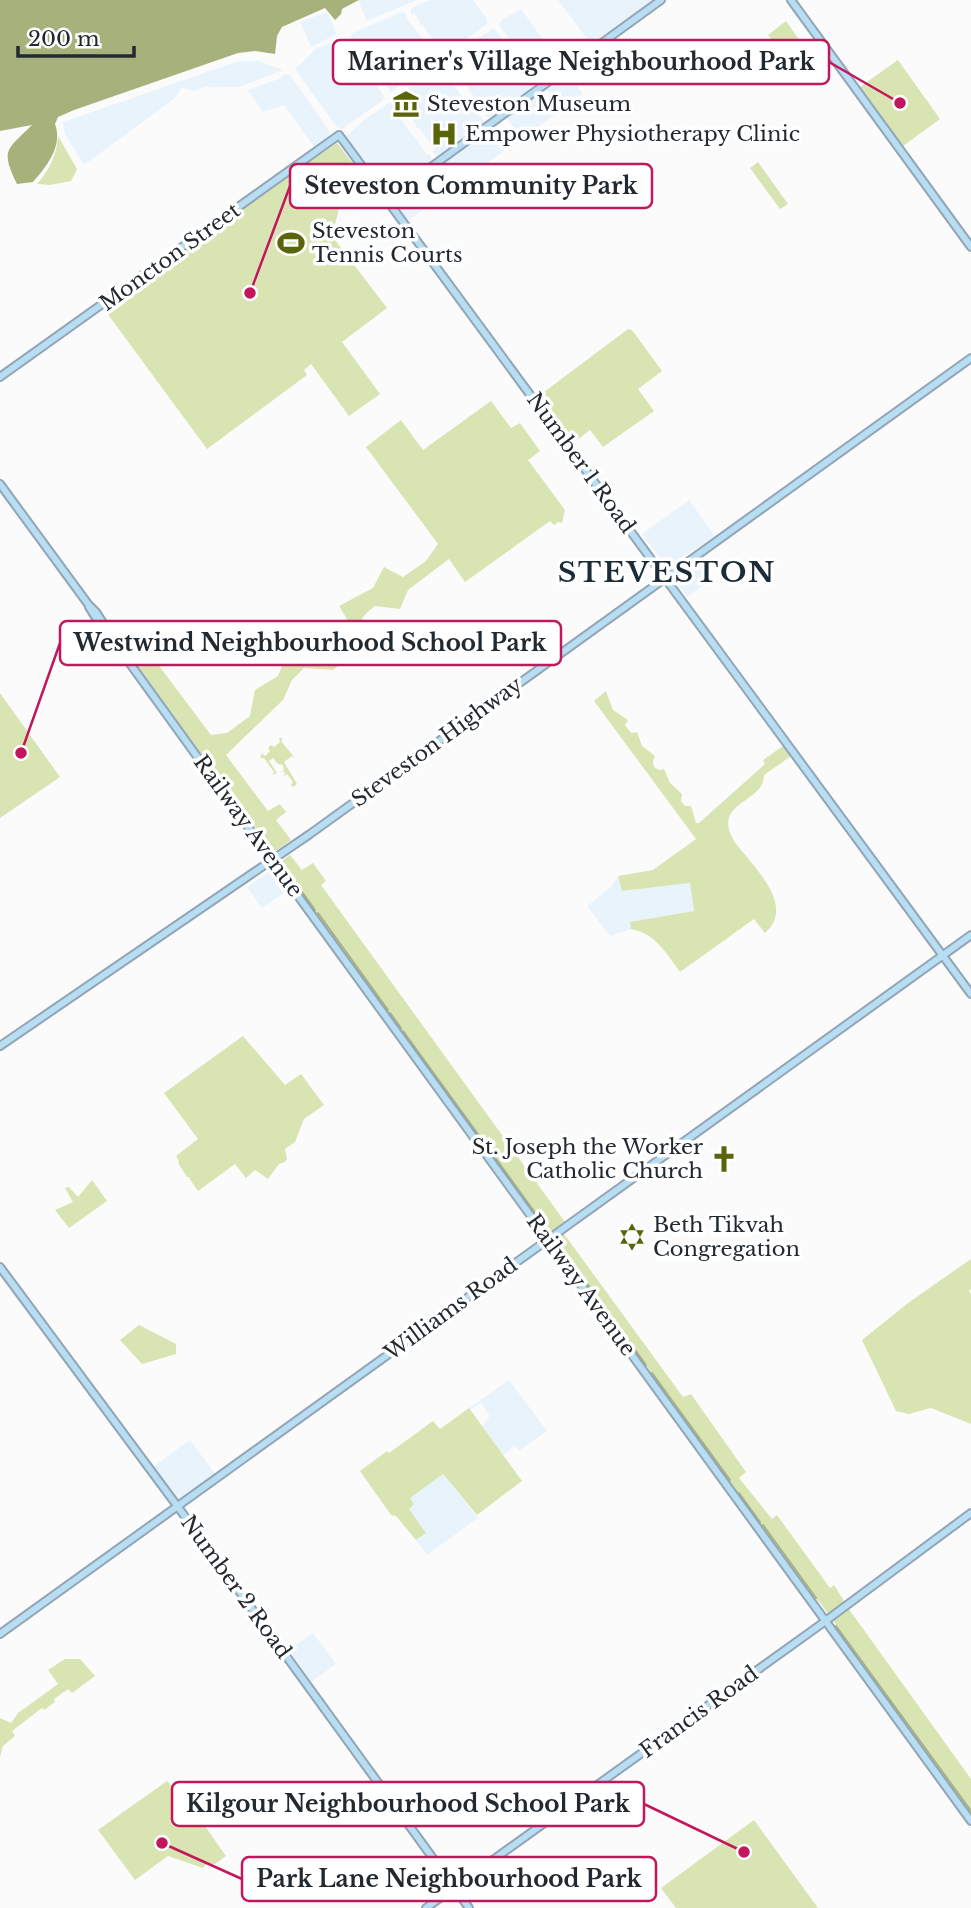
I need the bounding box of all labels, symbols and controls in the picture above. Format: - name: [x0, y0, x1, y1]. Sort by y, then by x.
- scale bar: [18, 14, 133, 58]
- text: 200 m: [28, 26, 100, 52]
- callout: Mariner's Village Neighbourhood Park: [333, 40, 829, 84]
- text: Mariner's Village Neighbourhood Park: [347, 48, 816, 76]
- museum icon: Steveston Museum: [391, 89, 421, 119]
- place label: Steveston Museum: [427, 91, 631, 117]
- hospital icon: Empower Physiotherapy Clinic: [429, 119, 459, 149]
- place label: Empower Physiotherapy Clinic: [465, 121, 800, 147]
- callout: Steveston Community Park: [290, 164, 652, 208]
- text: Steveston Community Park: [304, 172, 638, 200]
- street label: Moncton Street: [95, 197, 245, 317]
- place label: Steveston Tennis Courts: [312, 218, 462, 268]
- sports icon: Steveston Tennis Courts: [276, 228, 306, 258]
- street label: Number 1 Road: [521, 388, 641, 538]
- district label: STEVESTON: [558, 555, 776, 590]
- callout: Westwind Neighbourhood School Park: [60, 621, 561, 665]
- text: Westwind Neighbourhood School Park: [72, 629, 547, 657]
- street label: Steveston Highway: [347, 671, 528, 813]
- street label: Railway Avenue: [188, 750, 308, 902]
- place label: St. Joseph the Worker Catholic Church: [472, 1134, 703, 1184]
- church icon: St. Joseph the Worker Catholic Church: [709, 1144, 739, 1174]
- street label: Railway Avenue: [521, 1209, 641, 1361]
- place label: Beth Tikvah Congregation: [653, 1212, 800, 1262]
- synagogue icon: Beth Tikvah Congregation: [617, 1222, 647, 1252]
- street label: Williams Road: [379, 1252, 523, 1367]
- street label: Number 2 Road: [175, 1510, 297, 1664]
- street label: Francis Road: [635, 1660, 763, 1764]
- callout: Kilgour Neighbourhood School Park: [172, 1782, 644, 1826]
- text: Kilgour Neighbourhood School Park: [186, 1790, 631, 1818]
- callout: Park Lane Neighbourhood Park: [242, 1857, 656, 1901]
- text: Park Lane Neighbourhood Park: [256, 1865, 642, 1893]

